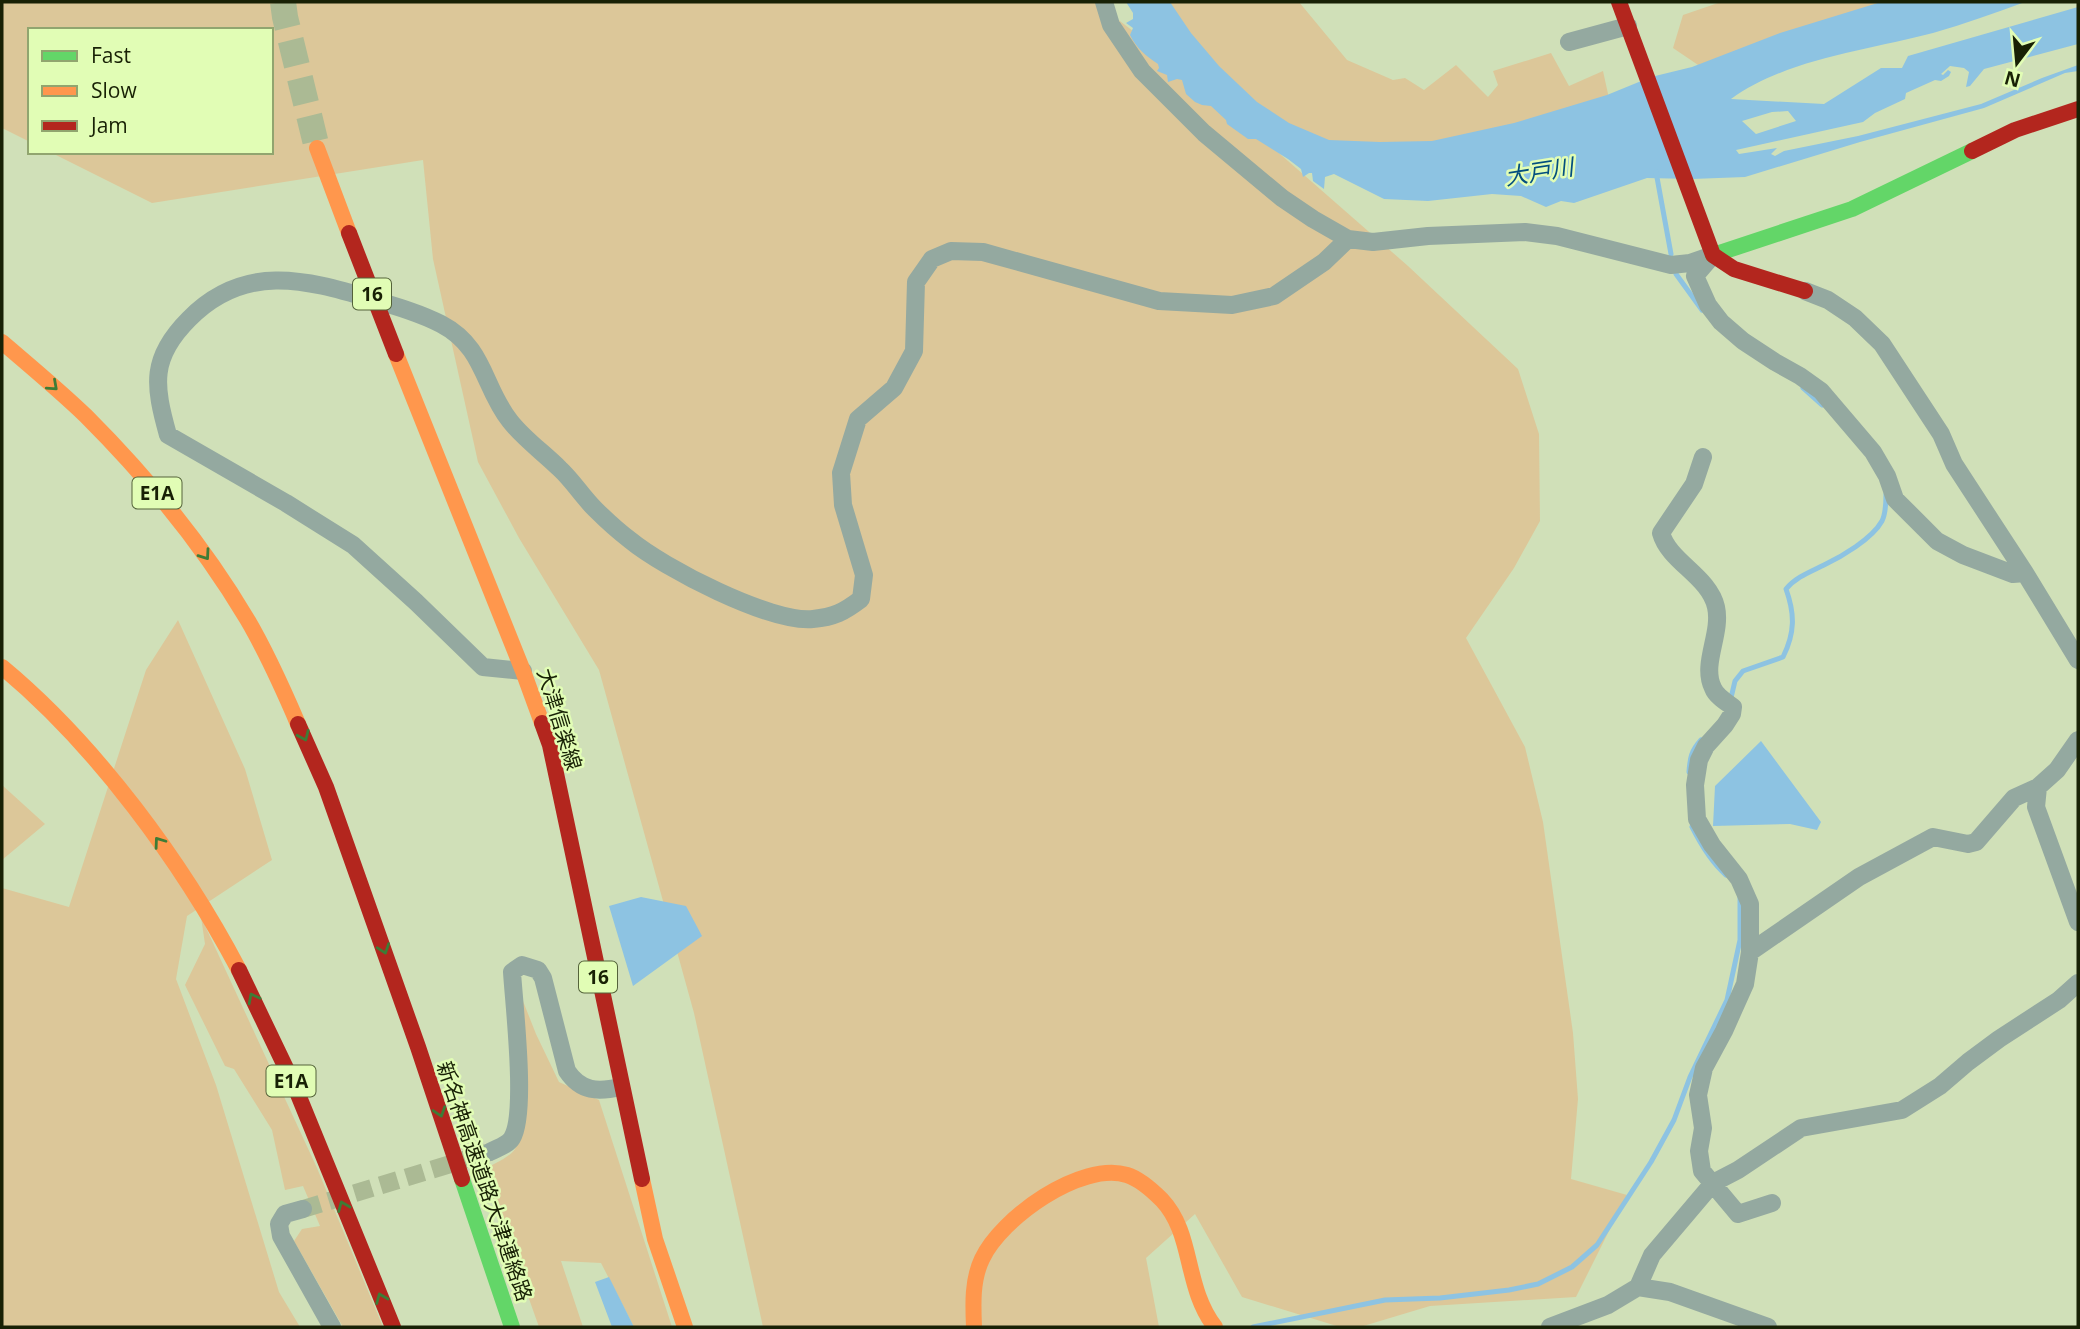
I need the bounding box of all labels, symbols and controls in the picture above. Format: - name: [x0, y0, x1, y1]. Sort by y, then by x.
- legend: [28, 28, 273, 154]
- north arrow: [1982, 28, 2052, 98]
- text: Fast: [91, 41, 131, 69]
- text: N: [2001, 65, 2023, 94]
- text: Slow: [91, 76, 137, 104]
- text: Jam: [89, 111, 128, 139]
- water label: 大戸川: [1502, 149, 1579, 192]
- road number: 16: [353, 278, 391, 310]
- one-way arrow: [45, 378, 58, 390]
- road number: E1A: [132, 478, 182, 508]
- one-way arrow: [197, 547, 209, 560]
- street label: 大津信楽線: [531, 665, 589, 773]
- one-way arrow: [296, 729, 310, 741]
- one-way arrow: [155, 837, 168, 850]
- one-way arrow: [376, 943, 390, 955]
- road number: 16: [579, 962, 617, 993]
- one-way arrow: [248, 993, 261, 1005]
- street label: 新名神高速道路大津連絡路: [431, 1057, 539, 1305]
- road number: E1A: [266, 1065, 316, 1096]
- one-way arrow: [432, 1105, 446, 1118]
- one-way arrow: [338, 1201, 352, 1213]
- one-way arrow: [375, 1293, 389, 1306]

